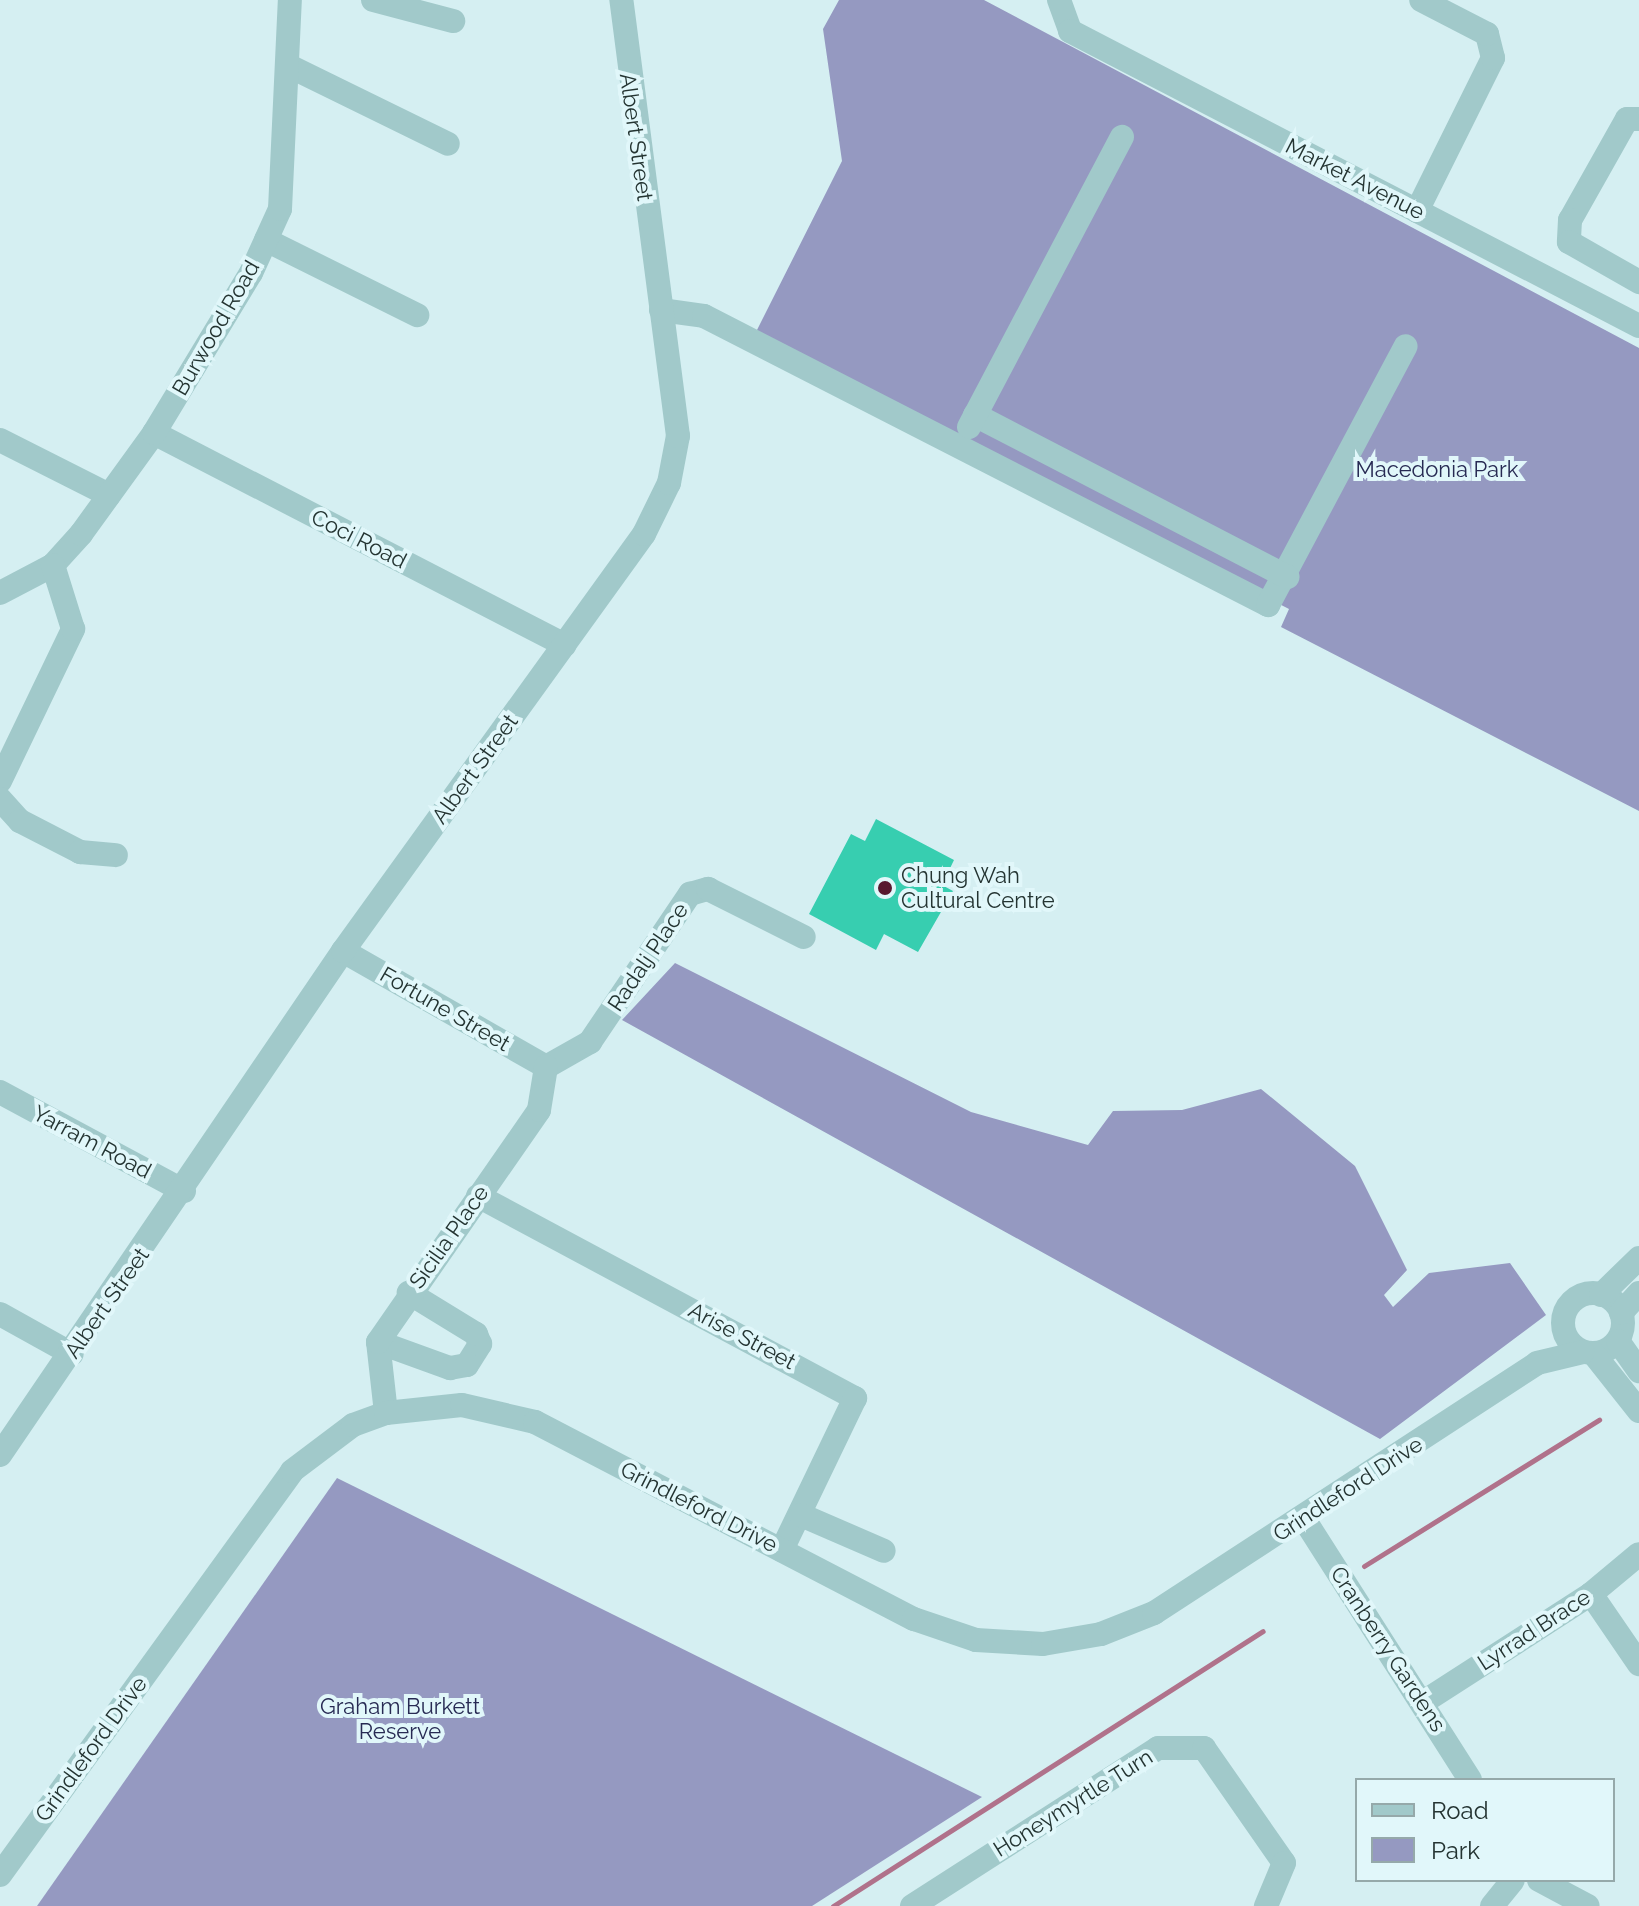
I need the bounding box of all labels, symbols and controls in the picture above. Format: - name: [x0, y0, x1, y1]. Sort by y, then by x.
- street label: Albert Street: [614, 71, 658, 203]
- street label: Market Avenue: [1281, 133, 1429, 225]
- street label: Burwood Road: [167, 256, 265, 400]
- park label: Macedonia Park: [1356, 457, 1518, 483]
- street label: Coci Road: [307, 504, 411, 574]
- street label: Albert Street: [426, 709, 524, 829]
- place label: Chung Wah Cultural Centre: [901, 862, 1055, 914]
- marker: Chung Wah Cultural Centre: [876, 879, 894, 897]
- street label: Radalj Place: [602, 898, 694, 1016]
- street label: Fortune Street: [375, 961, 515, 1057]
- street label: Yarram Road: [28, 1100, 156, 1184]
- street label: Sicilia Place: [404, 1180, 494, 1294]
- street label: Albert Street: [59, 1243, 155, 1363]
- street label: Arise Street: [684, 1297, 800, 1375]
- street label: Grindleford Drive: [1268, 1431, 1428, 1547]
- street label: Grindleford Drive: [616, 1456, 782, 1558]
- street label: Cranberry Gardens: [1325, 1561, 1451, 1737]
- street label: Lyrrad Brace: [1473, 1584, 1595, 1676]
- street label: Grindleford Drive: [30, 1671, 152, 1827]
- park label: Graham Burkett Reserve: [320, 1693, 480, 1744]
- street label: Honeymyrtle Turn: [988, 1743, 1158, 1863]
- legend: [1355, 1778, 1615, 1882]
- text: Road: [1431, 1796, 1489, 1825]
- text: Park: [1431, 1836, 1480, 1865]

